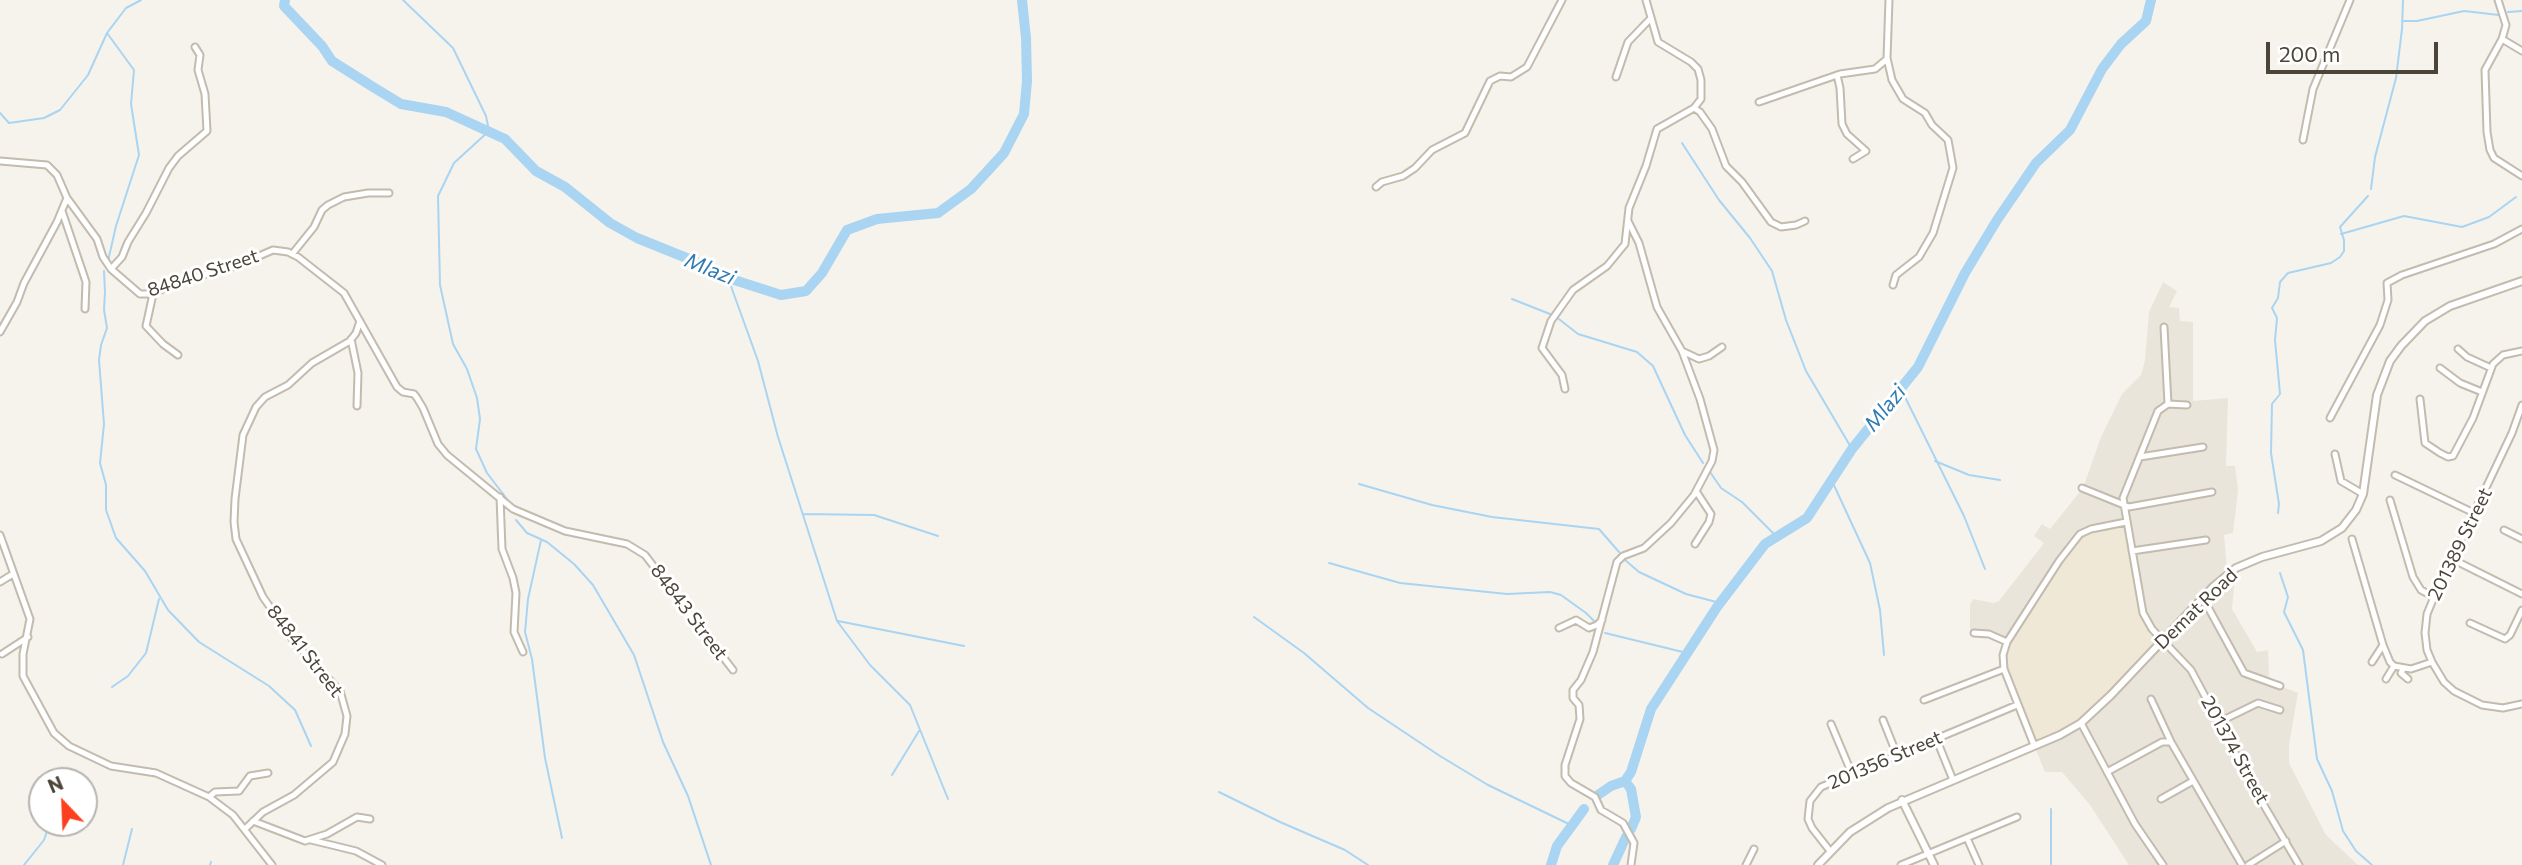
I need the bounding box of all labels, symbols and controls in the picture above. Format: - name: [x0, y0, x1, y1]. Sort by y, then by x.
- scale bar: [2270, 28, 2442, 72]
- text: 200 m: [2279, 41, 2340, 66]
- street label: 84840 Street: [145, 244, 261, 302]
- water label: Mlazi: [681, 248, 739, 290]
- water label: Mlazi: [1859, 380, 1911, 436]
- street label: 201389 Street: [2423, 484, 2497, 604]
- street label: 84843 Street: [646, 560, 732, 664]
- street label: Demat Road: [2150, 564, 2242, 654]
- street label: 84841 Street: [262, 600, 348, 702]
- street label: 201374 Street: [2196, 692, 2274, 808]
- street label: 201356 Street: [1825, 726, 1945, 794]
- north arrow: [28, 767, 98, 837]
- text: N: [44, 771, 66, 797]

